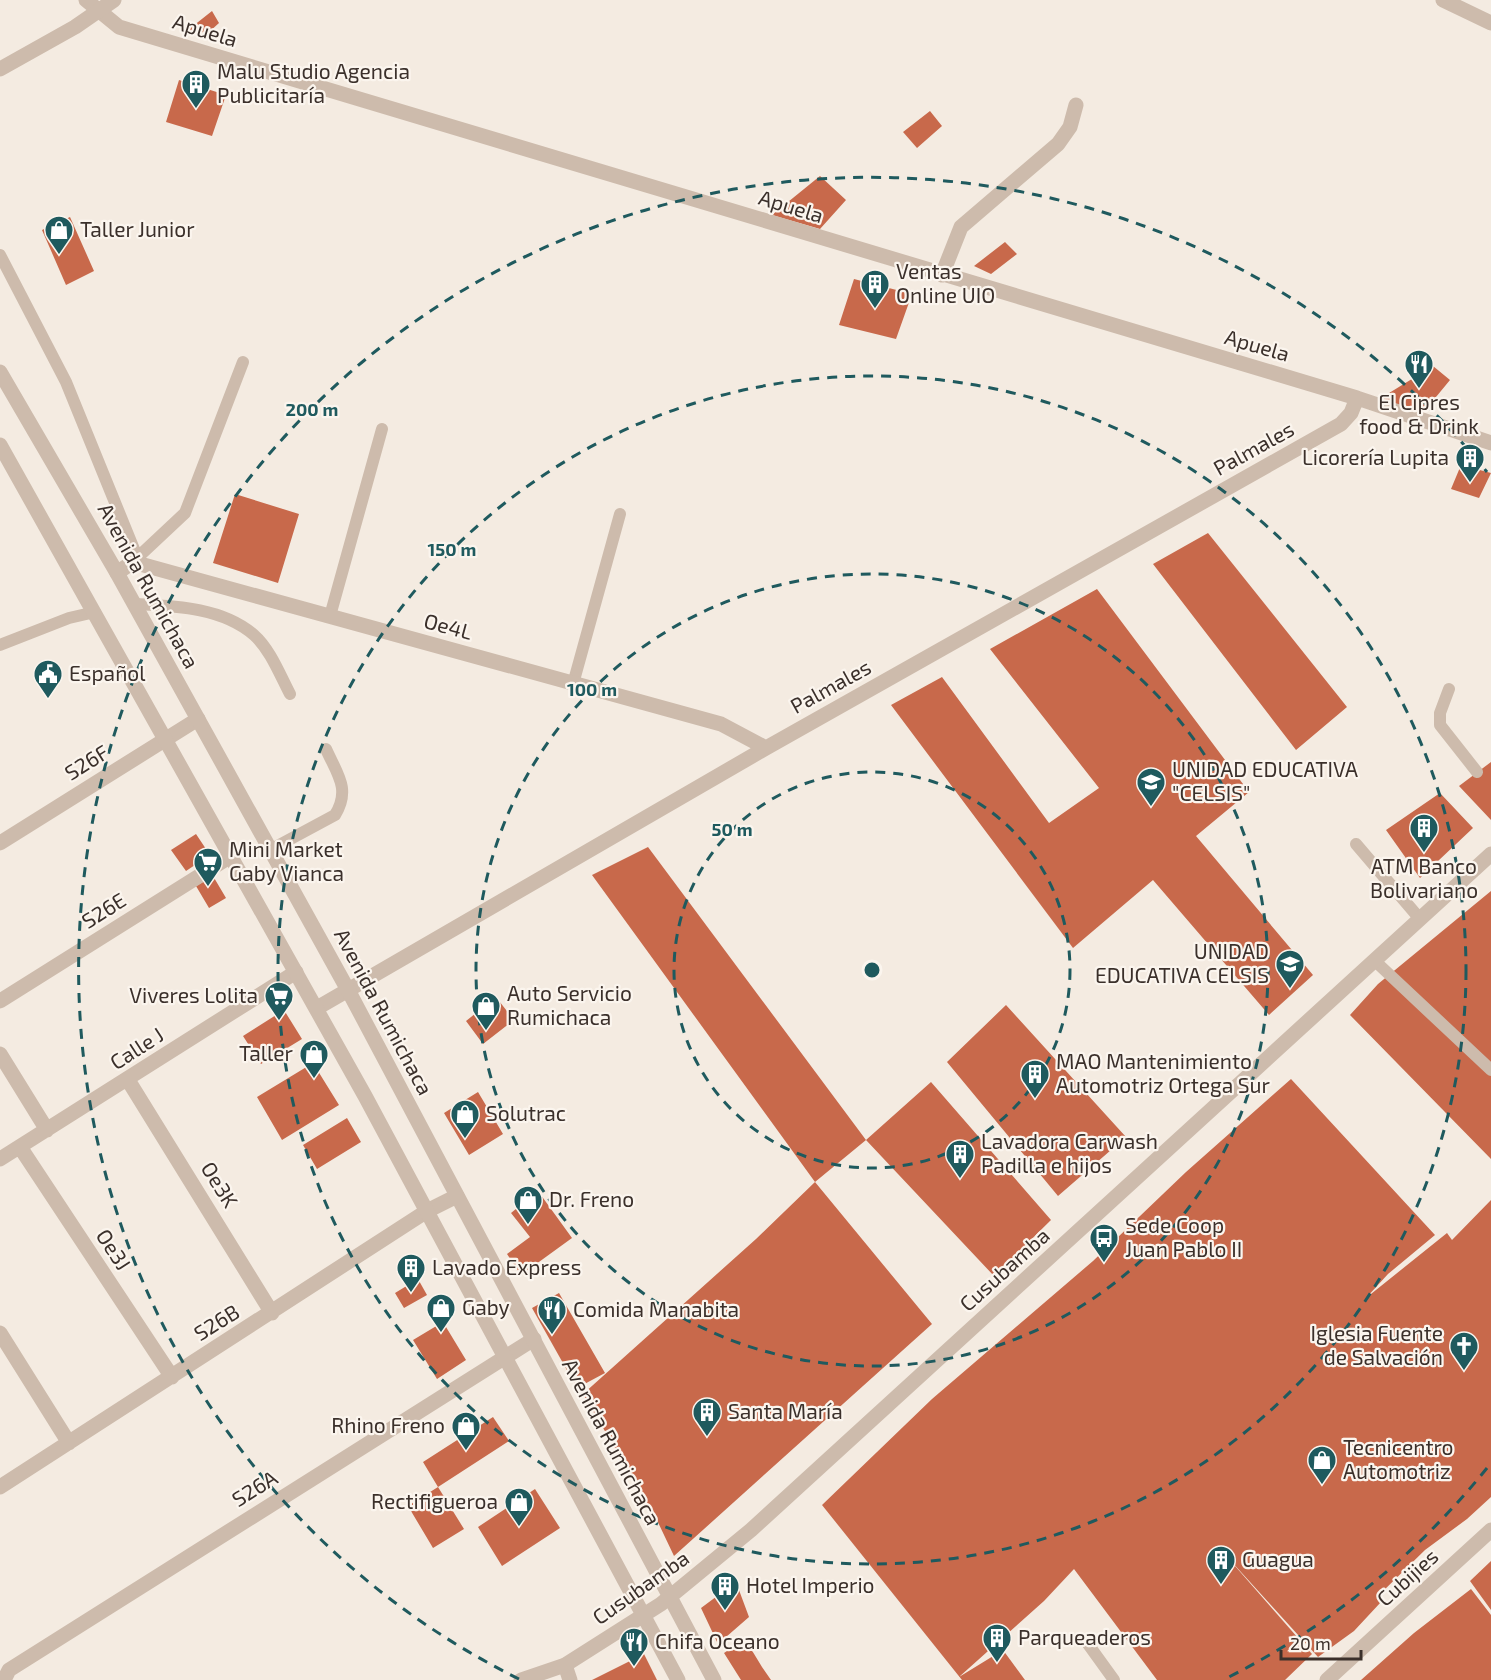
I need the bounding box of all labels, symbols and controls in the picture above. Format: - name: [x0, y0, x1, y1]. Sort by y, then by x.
- street label: Apuela: [170, 8, 241, 51]
- place label: Malu Studio Agencia Publicitaría: [217, 58, 410, 107]
- building icon: Malu Studio Agencia Publicitaría: [180, 68, 212, 110]
- street label: Apuela: [756, 184, 827, 227]
- shop icon: Taller Junior: [43, 214, 75, 256]
- place label: Taller Junior: [80, 216, 195, 241]
- place label: Ventas Online UIO: [896, 258, 995, 307]
- building icon: Ventas Online UIO: [859, 268, 891, 310]
- street label: Apuela: [1222, 323, 1293, 366]
- restaurant icon: El Cipres food & Drink: [1403, 348, 1435, 390]
- place label: El Cipres food & Drink: [1359, 389, 1479, 438]
- text: 200 m: [286, 398, 338, 420]
- street label: Palmales: [1209, 415, 1298, 480]
- building icon: Licorería Lupita: [1454, 442, 1486, 484]
- place label: Licorería Lupita: [1302, 444, 1449, 469]
- street label: Avenida Rumichaca: [94, 498, 205, 672]
- text: 150 m: [428, 538, 476, 560]
- street label: Oe4L: [421, 607, 475, 644]
- street label: Palmales: [786, 653, 875, 718]
- public building icon: Español: [32, 658, 64, 700]
- place label: Español: [69, 660, 146, 685]
- text: 100 m: [567, 678, 617, 700]
- street label: S26F: [60, 739, 113, 785]
- place label: UNIDAD EDUCATIVA "CELSIS": [1172, 756, 1358, 805]
- school or university icon: UNIDAD EDUCATIVA "CELSIS": [1135, 766, 1167, 808]
- building icon: ATM Banco Bolivariano: [1408, 812, 1440, 854]
- text: 50 m: [711, 818, 753, 840]
- place label: Mini Market Gaby Vianca: [229, 836, 344, 885]
- supermarket icon: Mini Market Gaby Vianca: [192, 846, 224, 888]
- place label: ATM Banco Bolivariano: [1370, 853, 1478, 902]
- street label: S26E: [76, 887, 130, 933]
- street label: Avenida Rumichaca: [330, 924, 439, 1099]
- place label: UNIDAD EDUCATIVA CELSIS: [1095, 938, 1269, 987]
- school or university icon: UNIDAD EDUCATIVA CELSIS: [1274, 948, 1306, 990]
- centre of rings: [862, 960, 882, 980]
- supermarket icon: Viveres Lolita: [263, 980, 295, 1022]
- place label: Auto Servicio Rumichaca: [507, 980, 632, 1029]
- place label: Viveres Lolita: [129, 982, 258, 1007]
- shop icon: Auto Servicio Rumichaca: [470, 990, 502, 1032]
- street label: Calle J: [105, 1021, 168, 1074]
- shop icon: Taller: [298, 1038, 330, 1080]
- place label: Taller: [239, 1040, 294, 1065]
- place label: MAO Mantenimiento Automotriz Ortega Sur: [1056, 1048, 1271, 1097]
- building icon: MAO Mantenimiento Automotriz Ortega Sur: [1019, 1058, 1051, 1100]
- shop icon: Solutrac: [449, 1098, 481, 1140]
- place label: Solutrac: [486, 1100, 566, 1125]
- place label: Lavadora Carwash Padilla e hijos: [981, 1128, 1158, 1178]
- building icon: Lavadora Carwash Padilla e hijos: [944, 1138, 976, 1180]
- street label: Oe3K: [197, 1157, 244, 1212]
- shop icon: Dr. Freno: [512, 1184, 544, 1226]
- place label: Dr. Freno: [549, 1186, 634, 1211]
- place label: Sede Coop Juan Pablo II: [1125, 1212, 1242, 1261]
- street label: Cusubamba: [954, 1222, 1054, 1316]
- bus stop icon: Sede Coop Juan Pablo II: [1088, 1222, 1120, 1264]
- street label: Oe3J: [92, 1224, 137, 1274]
- building icon: Lavado Express: [395, 1252, 427, 1294]
- place label: Lavado Express: [432, 1254, 581, 1279]
- shop icon: Gaby: [425, 1292, 457, 1334]
- place label: Gaby: [462, 1294, 510, 1319]
- restaurant icon: Comida Manabita: [536, 1294, 568, 1336]
- place label: Comida Manabita: [573, 1296, 739, 1321]
- street label: S26B: [189, 1298, 243, 1345]
- place label: Iglesia Fuente de Salvación: [1310, 1320, 1443, 1369]
- church icon: Iglesia Fuente de Salvación: [1448, 1330, 1480, 1372]
- street label: Avenida Rumichaca: [558, 1354, 667, 1529]
- building icon: Santa María: [691, 1396, 723, 1438]
- place label: Santa María: [728, 1398, 843, 1423]
- shop icon: Rhino Freno: [450, 1410, 482, 1452]
- place label: Rhino Freno: [331, 1412, 445, 1437]
- place label: Tecnicentro Automotriz: [1343, 1434, 1453, 1483]
- shop icon: Tecnicentro Automotriz: [1306, 1444, 1338, 1486]
- street label: S26A: [227, 1464, 281, 1511]
- shop icon: Rectifigueroa: [503, 1486, 535, 1528]
- place label: Rectifigueroa: [371, 1488, 498, 1513]
- street label: Cubijies: [1371, 1543, 1443, 1612]
- street label: Cusubamba: [587, 1544, 693, 1629]
- building icon: Guagua: [1205, 1544, 1237, 1586]
- place label: Guagua: [1242, 1546, 1314, 1571]
- building icon: Hotel Imperio: [709, 1570, 741, 1612]
- place label: Hotel Imperio: [746, 1572, 875, 1597]
- building icon: Parqueaderos: [981, 1622, 1013, 1664]
- scale bar: [1281, 1623, 1360, 1661]
- place label: Parqueaderos: [1018, 1624, 1151, 1649]
- restaurant icon: Chifa Oceano: [618, 1626, 650, 1668]
- place label: Chifa Oceano: [655, 1628, 780, 1653]
- text: 20 m: [1290, 1632, 1331, 1654]

